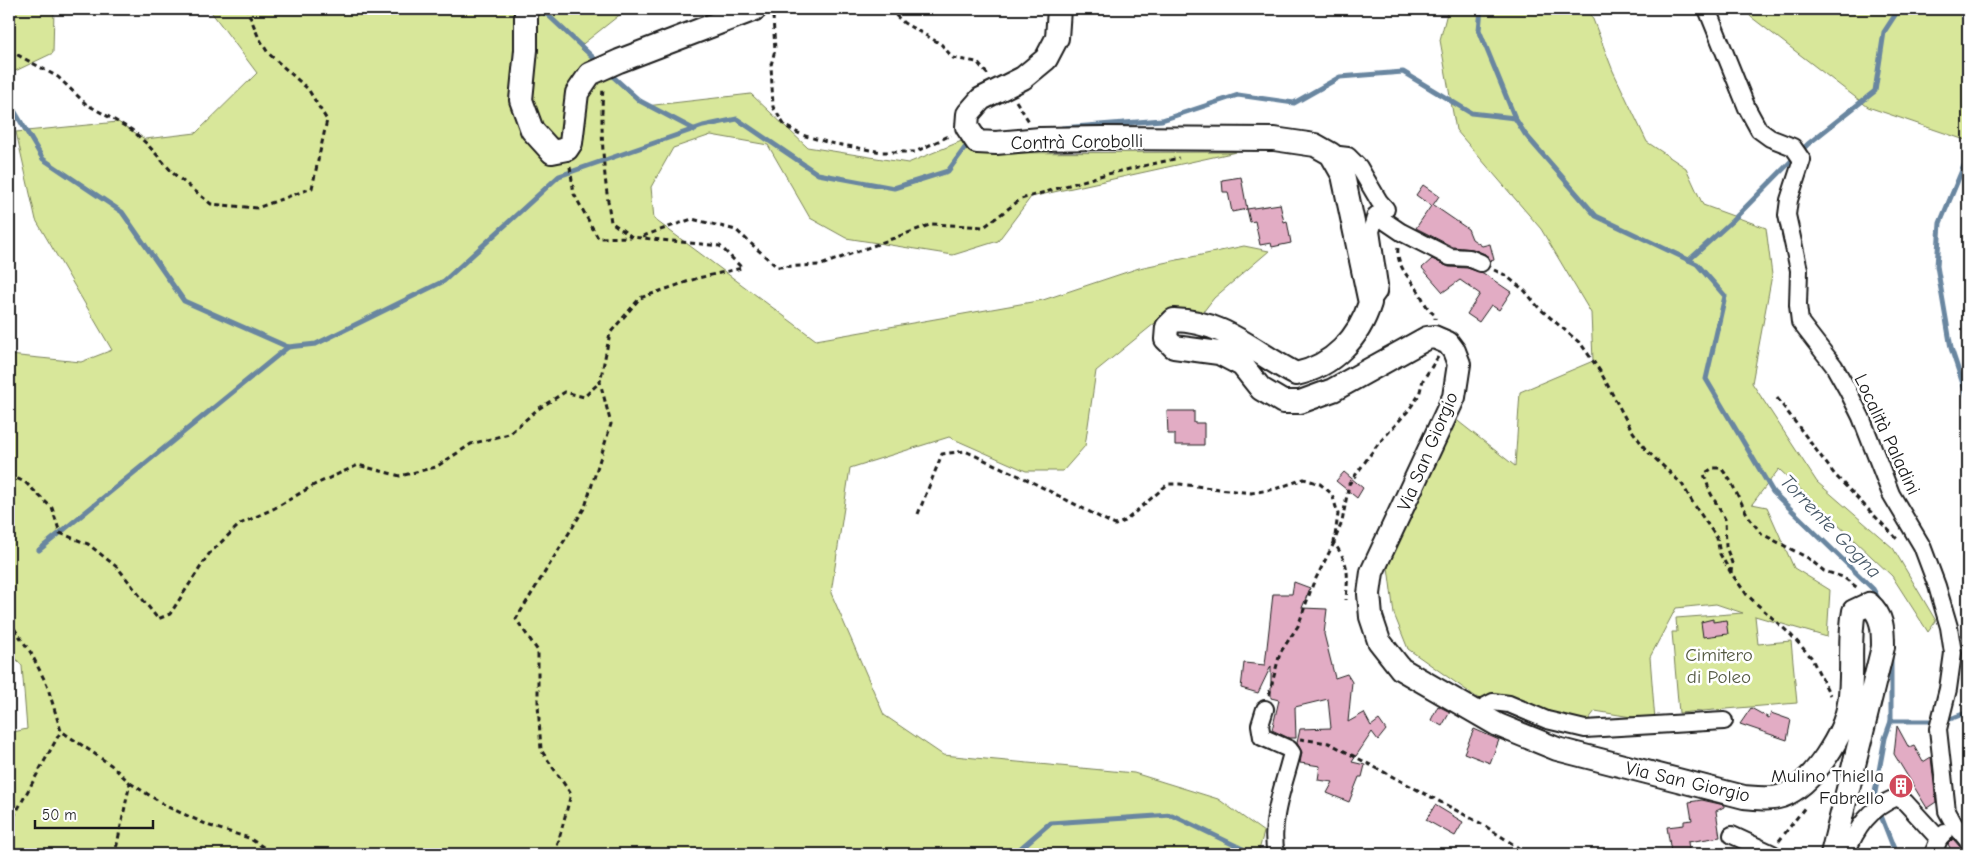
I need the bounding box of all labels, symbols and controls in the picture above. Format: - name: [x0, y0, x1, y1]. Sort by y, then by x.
- street label: Contrà Corobolli: [1011, 130, 1144, 154]
- street label: Località Paladini: [1850, 371, 1925, 498]
- street label: Via San Giorgio: [1393, 389, 1463, 514]
- water label: Torrente Gogna: [1775, 470, 1886, 583]
- park label: Cimitero di Poleo: [1685, 644, 1753, 688]
- street label: Via San Giorgio: [1623, 757, 1752, 807]
- place label: Mulino Thiella Fabrello: [1771, 765, 1884, 809]
- building icon: Mulino Thiella Fabrello: [1888, 773, 1914, 799]
- scale bar: [35, 798, 152, 830]
- text: 50 m: [42, 806, 77, 824]

